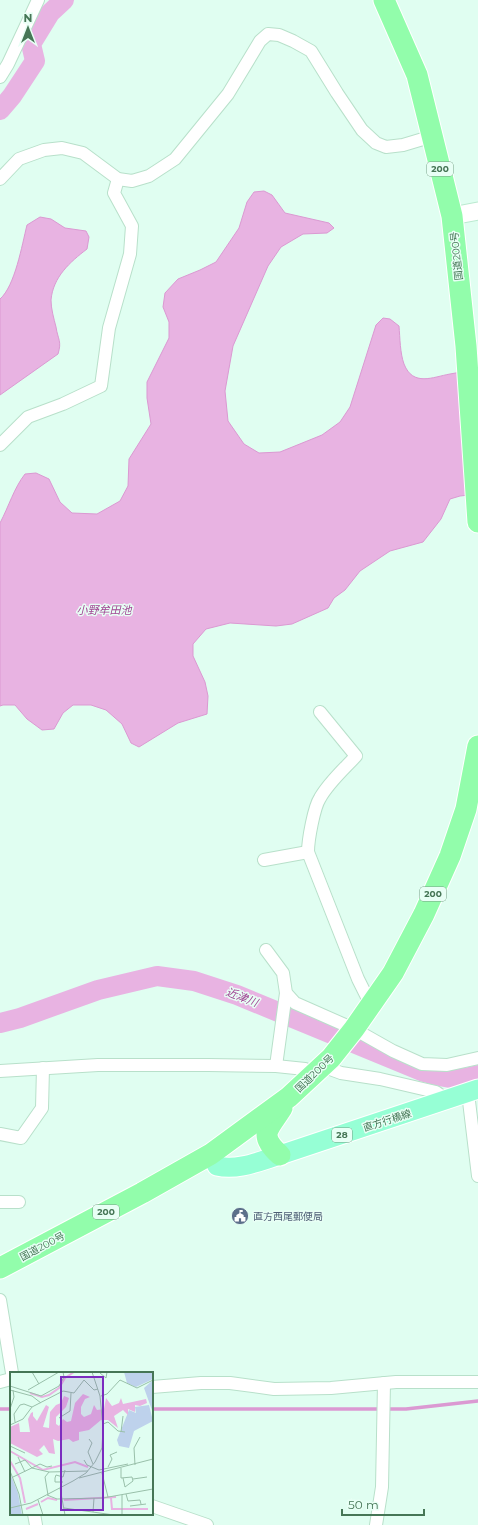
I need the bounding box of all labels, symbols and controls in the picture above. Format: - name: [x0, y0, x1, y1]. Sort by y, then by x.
- north arrow: [8, 8, 48, 48]
- text: N: [24, 11, 32, 25]
- road number: 200: [427, 162, 453, 176]
- street label: 国道200号: [447, 231, 466, 281]
- water label: 小野牟田池: [77, 603, 132, 617]
- road number: 200: [420, 887, 446, 901]
- water label: 近津川: [224, 985, 261, 1010]
- street label: 国道200号: [292, 1052, 336, 1095]
- street label: 直方行橋線: [361, 1107, 413, 1134]
- road number: 28: [332, 1128, 352, 1142]
- road number: 200: [93, 1205, 119, 1219]
- public building icon: 直方西尾郵便局: [230, 1206, 250, 1226]
- place label: 直方西尾郵便局: [253, 1210, 323, 1223]
- street label: 国道200号: [18, 1229, 67, 1264]
- inset map: [10, 1372, 153, 1515]
- scale bar: [342, 1491, 424, 1517]
- text: 50 m: [348, 1497, 379, 1512]

